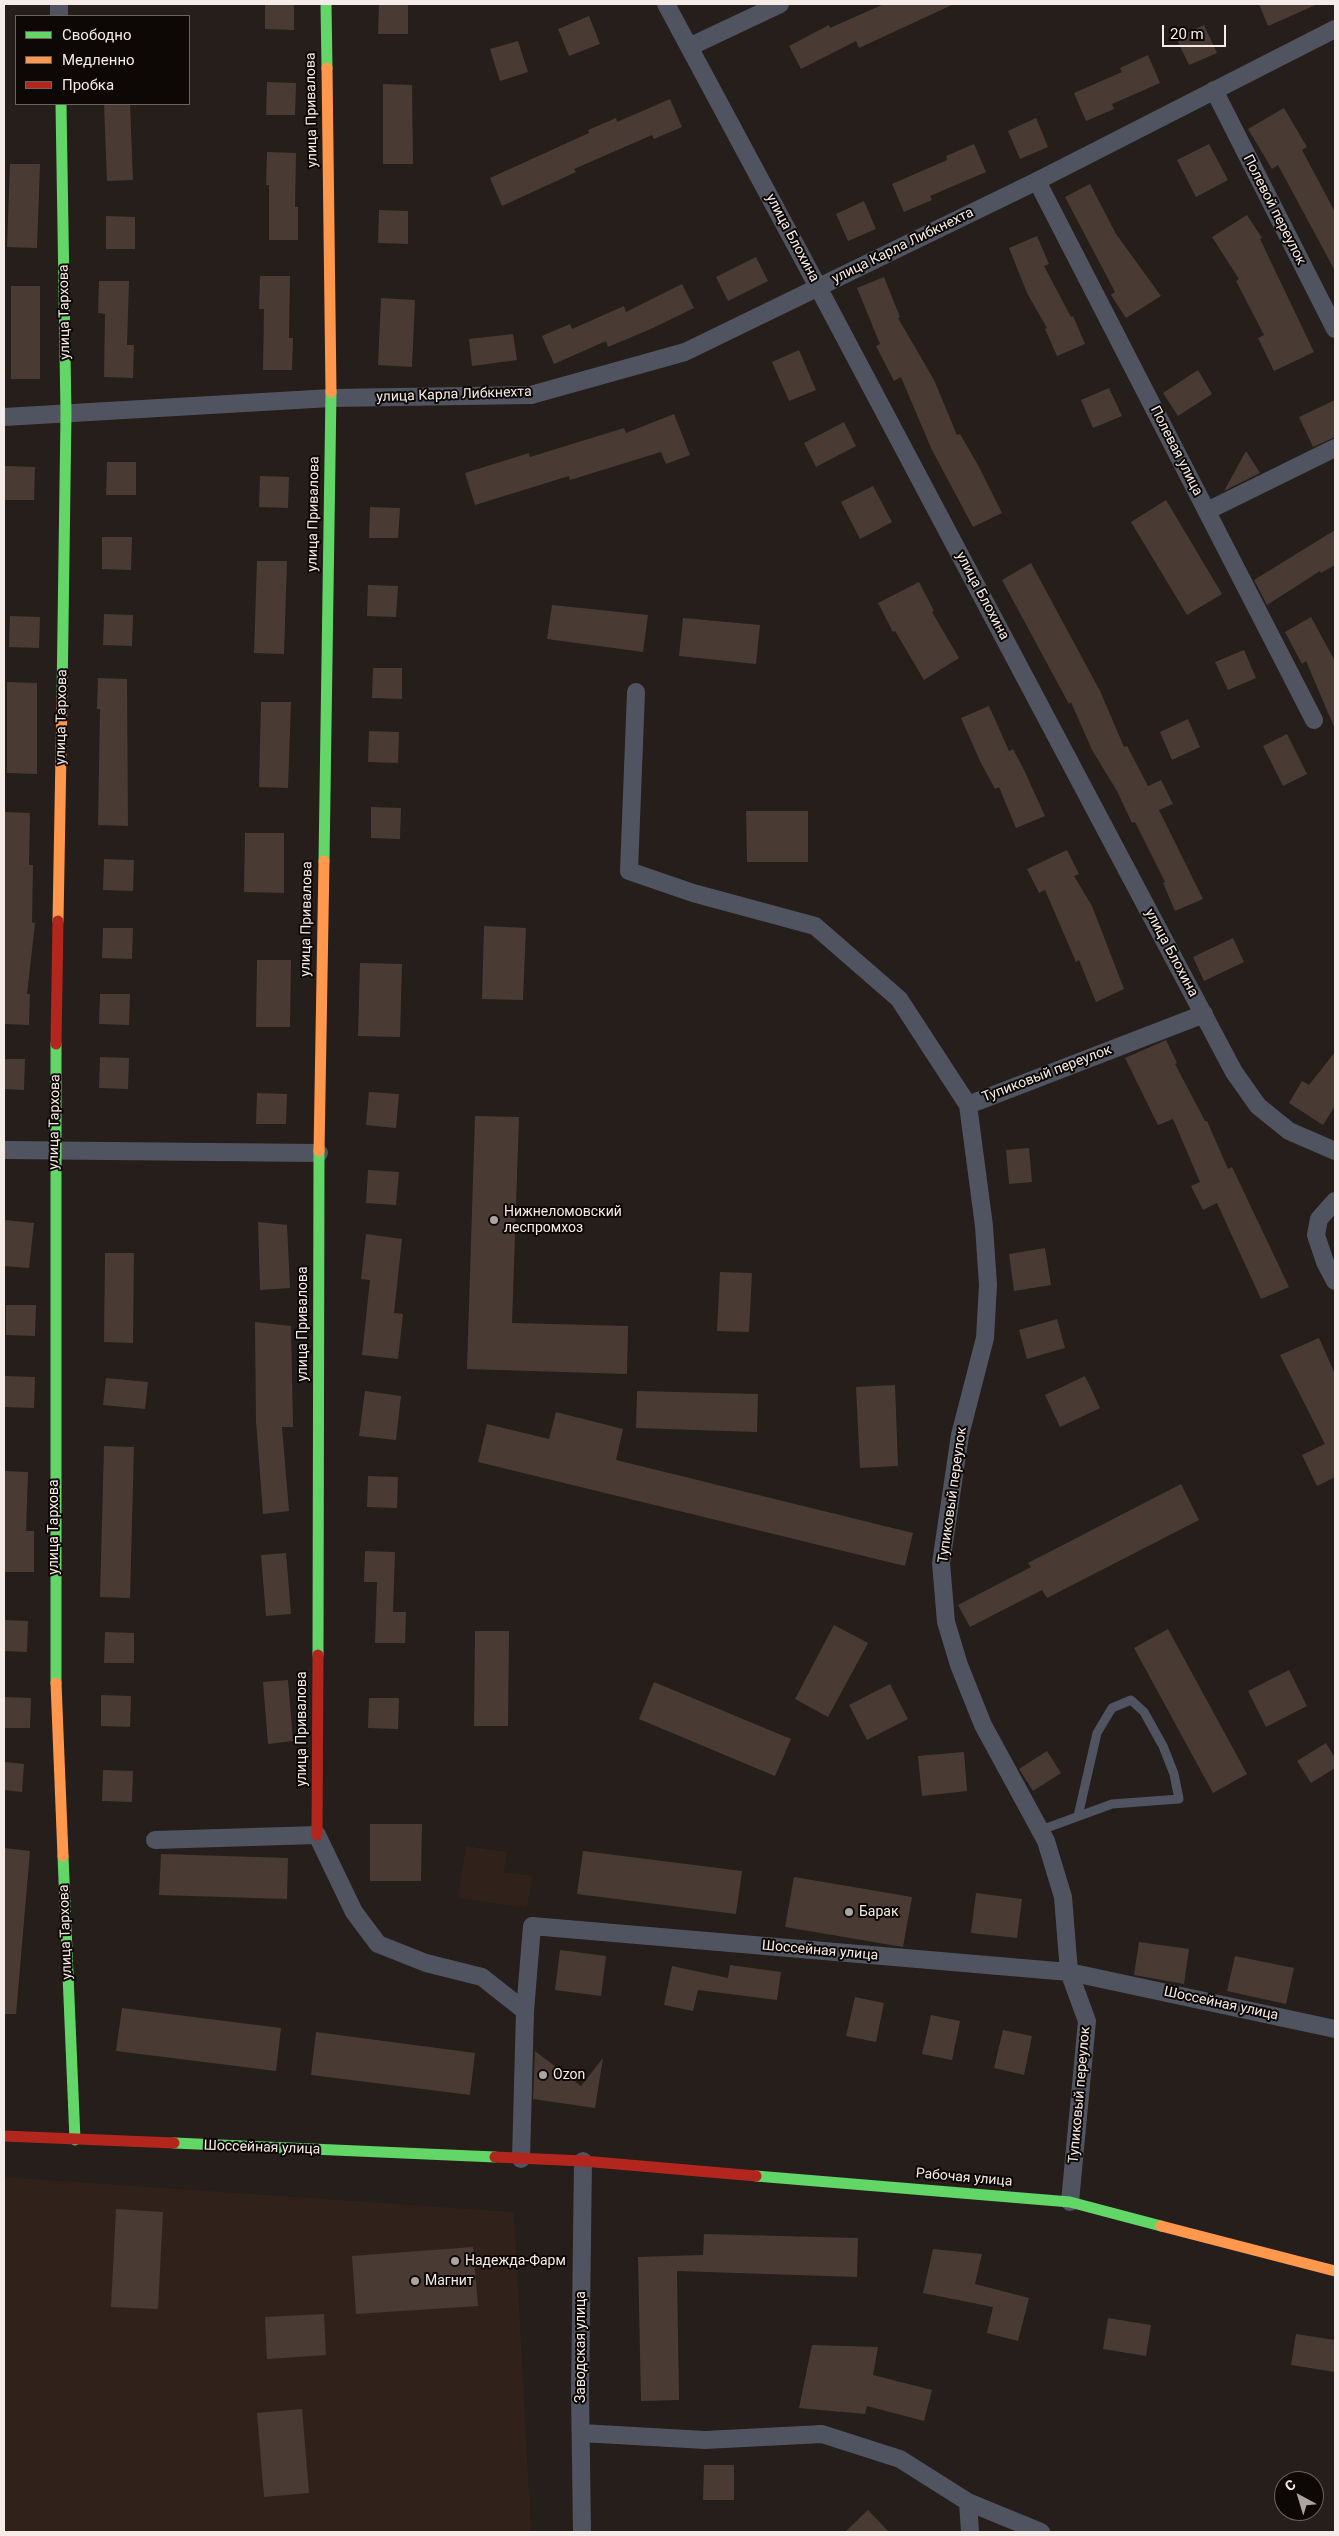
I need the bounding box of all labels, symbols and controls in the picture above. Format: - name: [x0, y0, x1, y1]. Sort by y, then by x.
- legend: [15, 15, 190, 105]
- scale bar: [1164, 15, 1228, 47]
- text: 20 m: [1170, 25, 1204, 43]
- text: Свободно: [62, 26, 131, 44]
- text: Медленно: [62, 51, 135, 69]
- street label: улица Привалова: [303, 52, 321, 168]
- text: Пробка: [62, 76, 114, 94]
- street label: Полевой переулок: [1239, 152, 1309, 268]
- street label: улица Блохина: [762, 191, 822, 285]
- street label: улица Карла Либкнехта: [830, 204, 976, 288]
- street label: улица Тархова: [56, 264, 74, 360]
- street label: улица Карла Либкнехта: [376, 384, 532, 406]
- street label: Полевая улица: [1146, 403, 1206, 499]
- street label: улица Привалова: [305, 456, 323, 572]
- street label: улица Блохина: [952, 549, 1012, 643]
- street label: улица Тархова: [53, 669, 71, 765]
- street label: улица Привалова: [298, 861, 316, 977]
- street label: улица Блохина: [1141, 906, 1201, 1000]
- street label: Тупиковый переулок: [980, 1042, 1114, 1106]
- street label: улица Тархова: [46, 1074, 64, 1170]
- place label: Нижнеломовский леспромхоз: [504, 1204, 622, 1236]
- marker: Нижнеломовский леспромхоз: [488, 1214, 500, 1226]
- street label: улица Привалова: [295, 1266, 311, 1382]
- street label: Тупиковый переулок: [935, 1426, 971, 1564]
- street label: улица Тархова: [46, 1479, 62, 1575]
- street label: улица Привалова: [294, 1671, 310, 1787]
- street label: улица Тархова: [56, 1884, 76, 1980]
- place label: Барак: [859, 1904, 898, 1920]
- marker: Барак: [843, 1906, 855, 1918]
- street label: Шоссейная улица: [761, 1938, 879, 1964]
- street label: Шоссейная улица: [1162, 1984, 1280, 2024]
- street label: Тупиковый переулок: [1066, 2026, 1094, 2164]
- place label: Ozon: [553, 2067, 585, 2083]
- marker: Ozon: [537, 2069, 549, 2081]
- street label: Шоссейная улица: [203, 2138, 321, 2158]
- street label: Рабочая улица: [915, 2165, 1013, 2191]
- place label: Надежда-Фарм: [465, 2253, 566, 2269]
- marker: Надежда-Фарм: [449, 2255, 461, 2267]
- place label: Магнит: [425, 2273, 474, 2289]
- marker: Магнит: [409, 2275, 421, 2287]
- street label: Заводская улица: [573, 2291, 589, 2403]
- north arrow: [1274, 2471, 1324, 2521]
- text: С: [1282, 2476, 1299, 2494]

